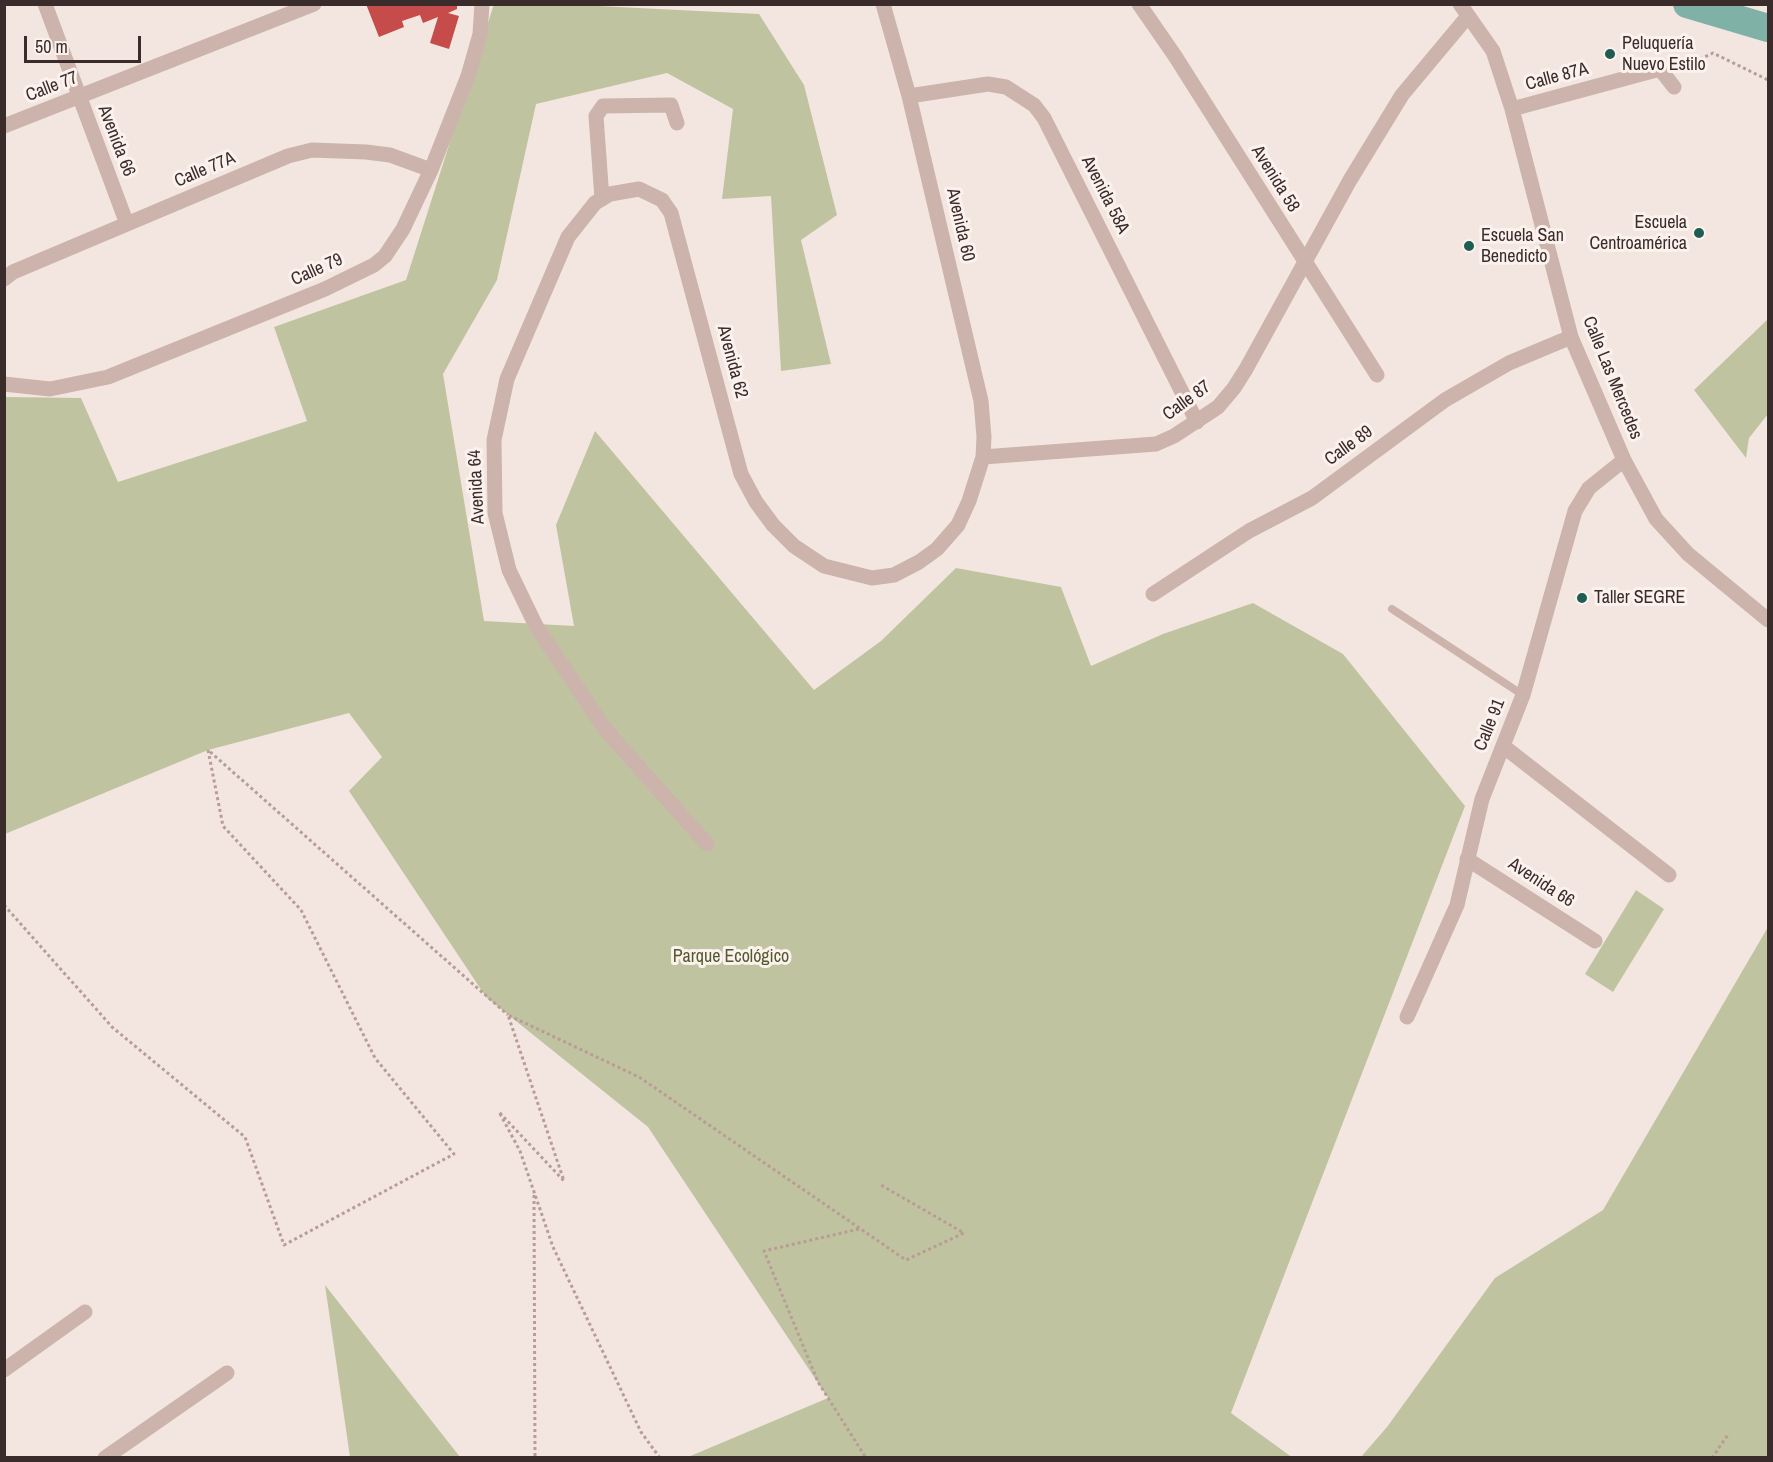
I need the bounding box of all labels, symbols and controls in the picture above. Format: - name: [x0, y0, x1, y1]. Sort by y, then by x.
- scale bar: [27, 24, 144, 62]
- place label: Peluquería Nuevo Estilo: [1622, 33, 1706, 76]
- text: 50 m: [35, 34, 68, 59]
- marker: Peluquería Nuevo Estilo: [1603, 47, 1617, 61]
- street label: Calle 87A: [1523, 58, 1591, 96]
- street label: Calle 77: [23, 67, 81, 107]
- street label: Avenida 66: [93, 102, 139, 180]
- street label: Avenida 58: [1246, 142, 1304, 216]
- street label: Calle 77A: [171, 148, 239, 192]
- street label: Avenida 58A: [1076, 153, 1134, 237]
- street label: Avenida 60: [941, 186, 979, 264]
- place label: Escuela Centroamérica: [1589, 212, 1687, 254]
- place label: Escuela San Benedicto: [1481, 225, 1564, 268]
- marker: Escuela Centroamérica: [1692, 226, 1706, 240]
- marker: Escuela San Benedicto: [1462, 239, 1476, 253]
- street label: Calle 79: [288, 249, 346, 291]
- street label: Calle Las Mercedes: [1578, 313, 1646, 443]
- street label: Avenida 62: [712, 323, 752, 401]
- street label: Calle 87: [1159, 376, 1215, 426]
- street label: Calle 89: [1321, 421, 1377, 471]
- street label: Avenida 64: [464, 449, 490, 525]
- place label: Taller SEGRE: [1594, 587, 1685, 609]
- marker: Taller SEGRE: [1575, 591, 1589, 605]
- street label: Calle 91: [1470, 696, 1510, 754]
- street label: Avenida 66: [1504, 854, 1578, 912]
- park label: Parque Ecológico: [673, 946, 789, 968]

